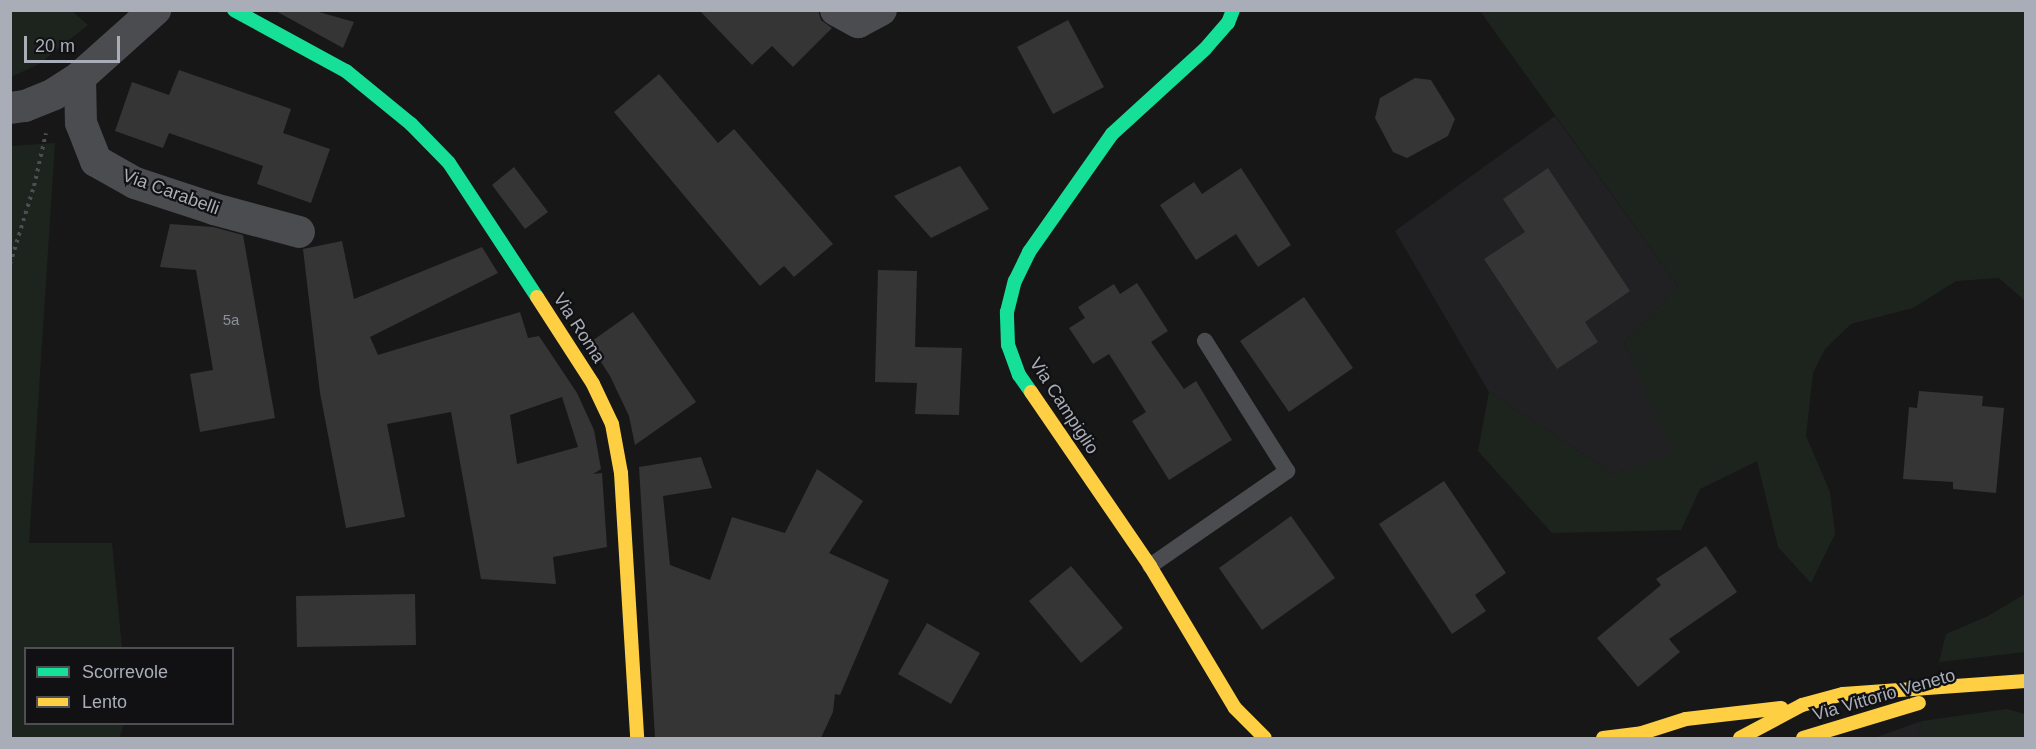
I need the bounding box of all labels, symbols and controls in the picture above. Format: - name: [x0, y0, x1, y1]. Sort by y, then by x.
- scale bar: [27, 24, 123, 62]
- text: 20 m: [35, 36, 75, 56]
- street label: Via Carabelli: [120, 164, 222, 220]
- street label: Via Roma: [549, 289, 609, 367]
- house number: 5a: [223, 311, 239, 329]
- street label: Via Campiglio: [1025, 354, 1103, 458]
- legend: [24, 647, 234, 725]
- text: Scorrevole: [82, 662, 168, 682]
- street label: Via Vittorio Veneto: [1810, 664, 1958, 726]
- text: Lento: [82, 692, 127, 712]

